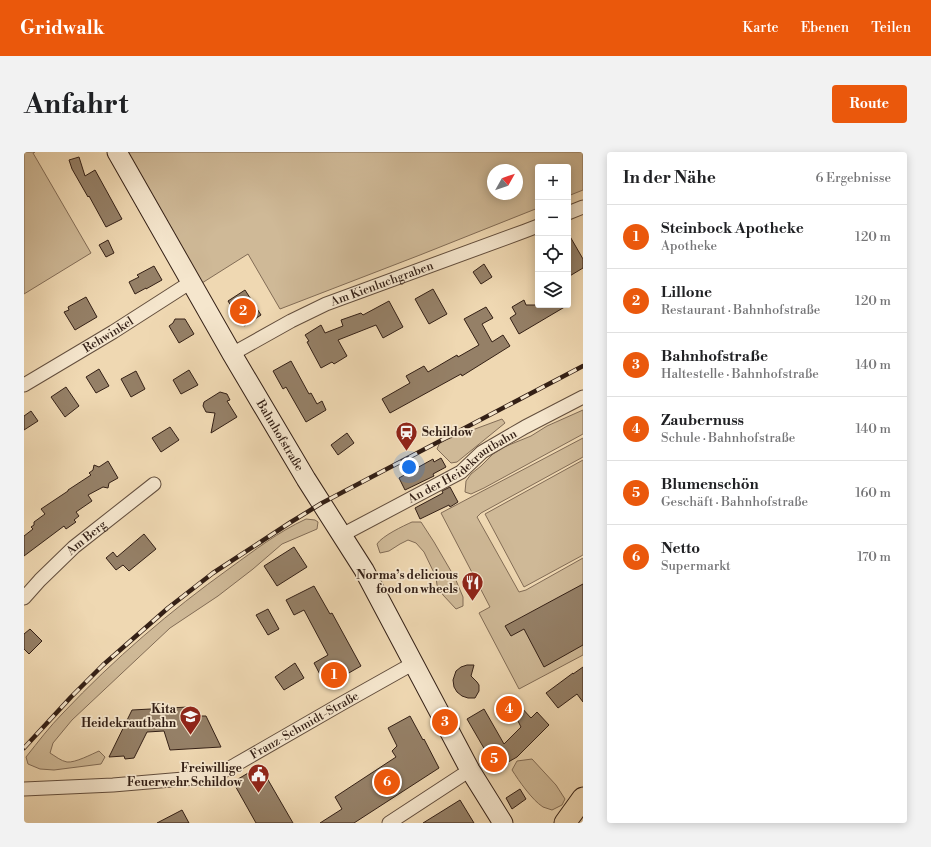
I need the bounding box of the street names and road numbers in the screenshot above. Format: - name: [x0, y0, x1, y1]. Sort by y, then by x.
- street label: Am Kienluchgraben: [328, 258, 436, 310]
- street label: Rehwinkel: [80, 314, 137, 356]
- street label: Bahnhofstraße: [252, 396, 307, 474]
- street label: An der Heidekrautbahn: [405, 426, 520, 507]
- street label: Am Berg: [63, 517, 110, 559]
- street label: Franz-Schmidt-Straße: [248, 689, 362, 763]

